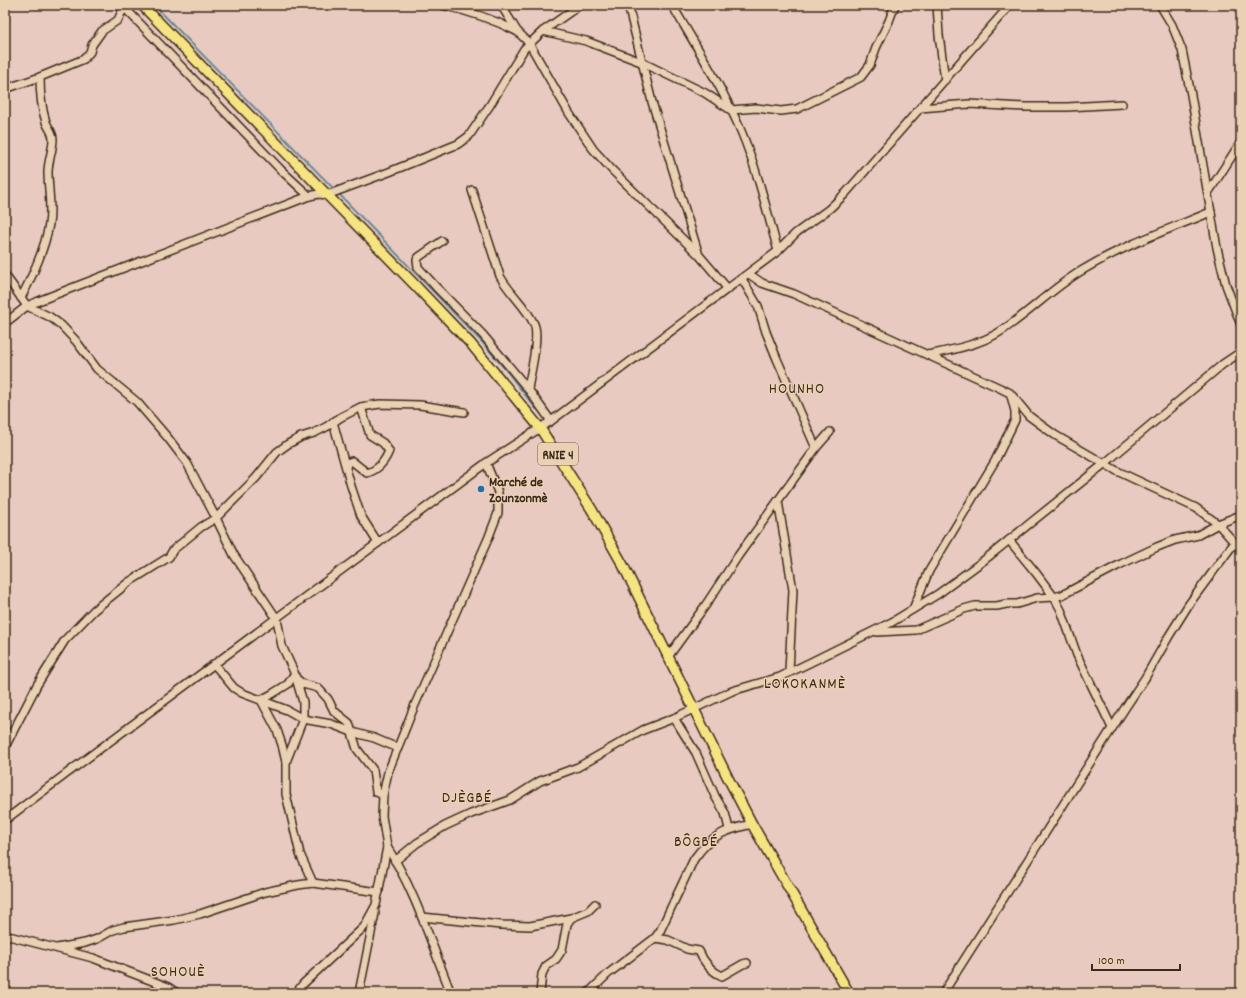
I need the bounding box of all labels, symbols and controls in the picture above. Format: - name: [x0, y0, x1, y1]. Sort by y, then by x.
- district label: HOUNHO: [769, 378, 825, 401]
- road number: RNIE 4: [538, 443, 578, 465]
- place label: Marché de Zounzonmè: [489, 473, 548, 509]
- marker: Marché de Zounzonmè: [476, 484, 486, 494]
- district label: LOKOKANMÈ: [764, 673, 846, 696]
- district label: DJÈGBÉ: [442, 787, 492, 810]
- district label: BÔGBÉ: [674, 831, 718, 854]
- scale bar: [1092, 946, 1180, 972]
- text: 100 m: [1098, 953, 1125, 970]
- district label: SOHOUÈ: [151, 961, 205, 984]

